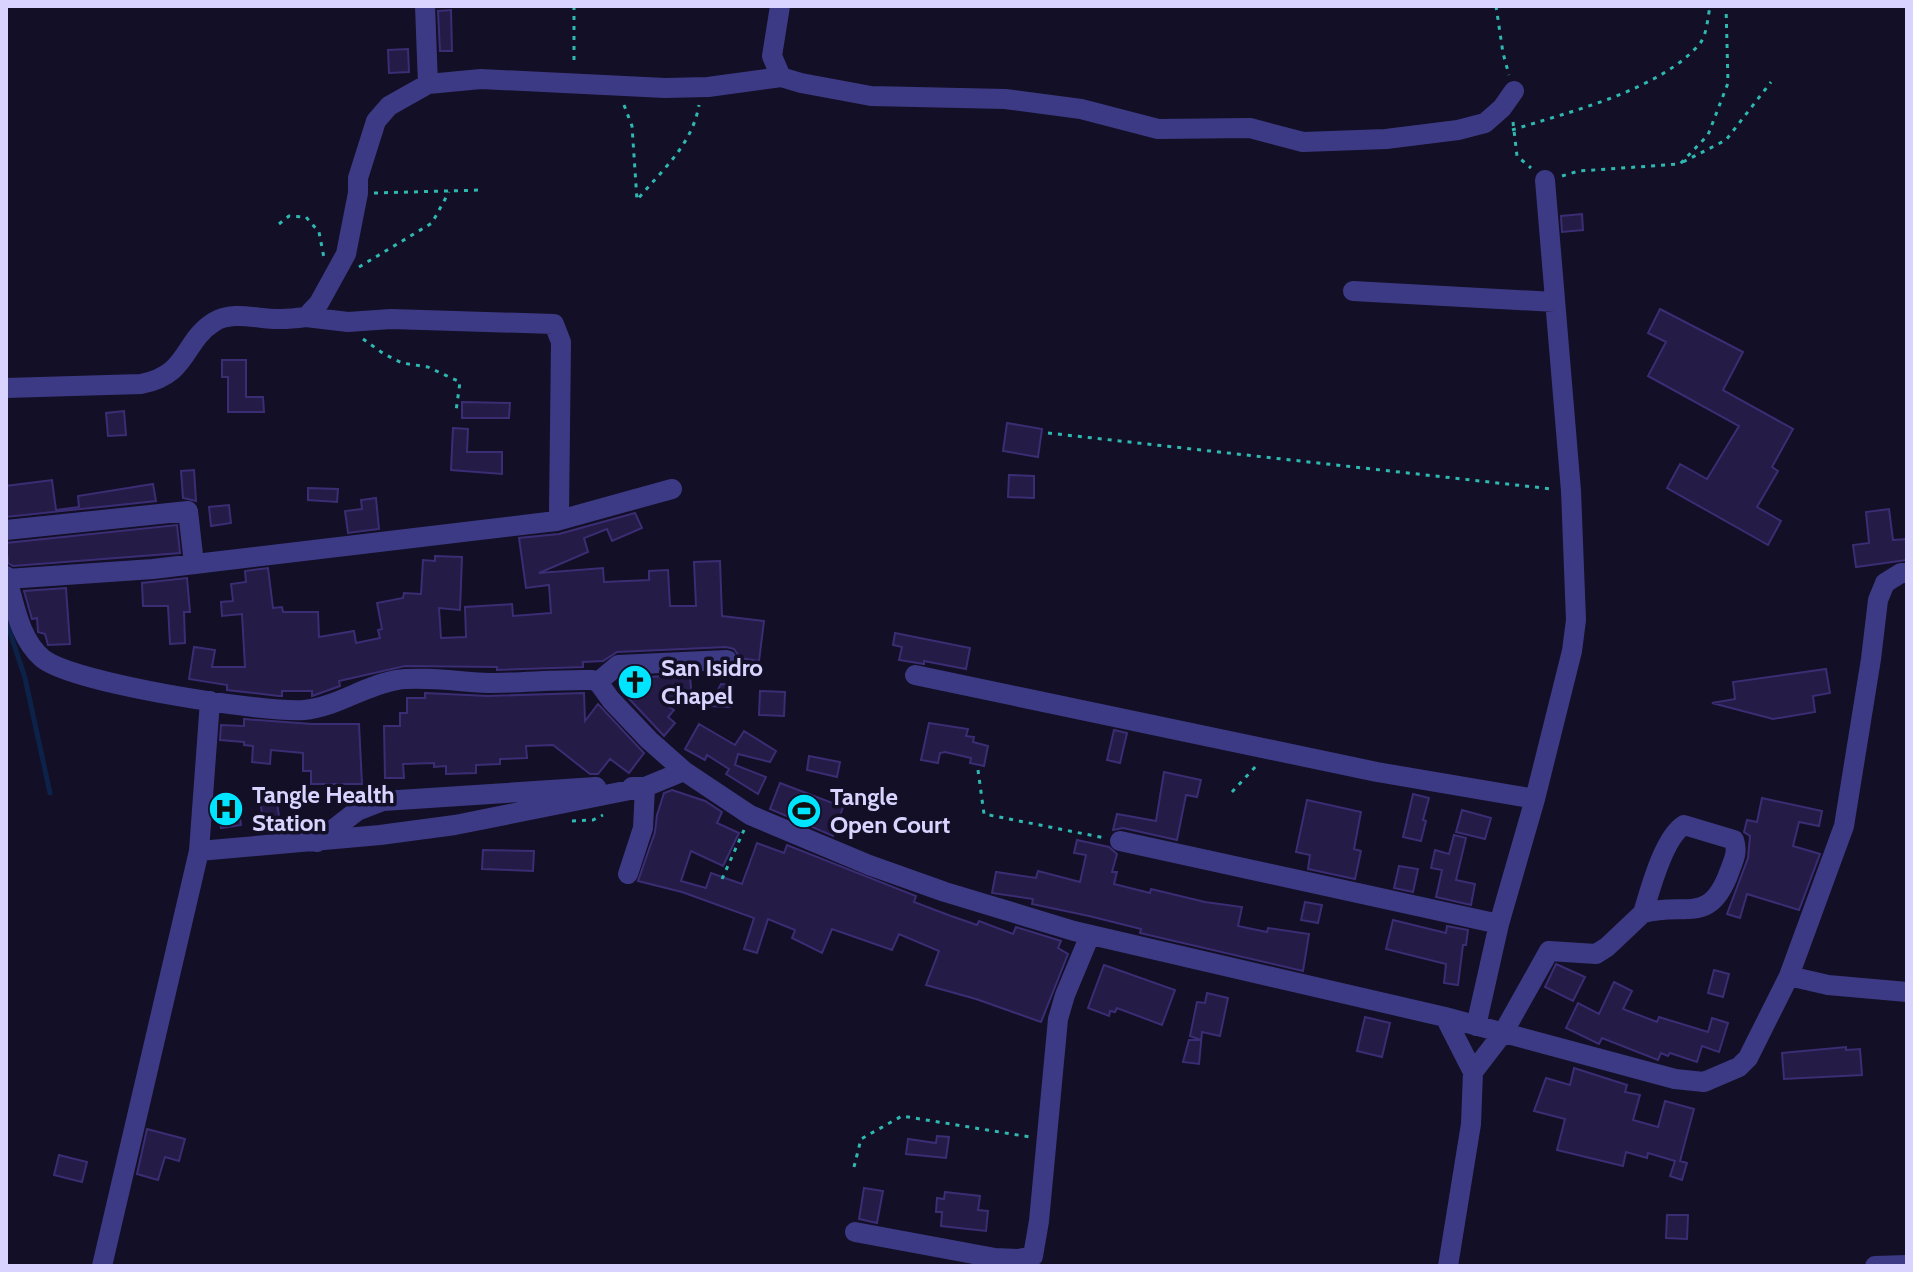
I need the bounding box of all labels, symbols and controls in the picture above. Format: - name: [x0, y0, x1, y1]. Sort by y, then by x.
- place label: San Isidro Chapel: [661, 653, 763, 710]
- church icon: San Isidro Chapel: [616, 663, 654, 701]
- place label: Tangle Health Station: [252, 780, 394, 837]
- place label: Tangle Open Court: [830, 782, 950, 839]
- hospital icon: Tangle Health Station: [207, 790, 245, 828]
- sports icon: Tangle Open Court: [785, 792, 823, 830]

